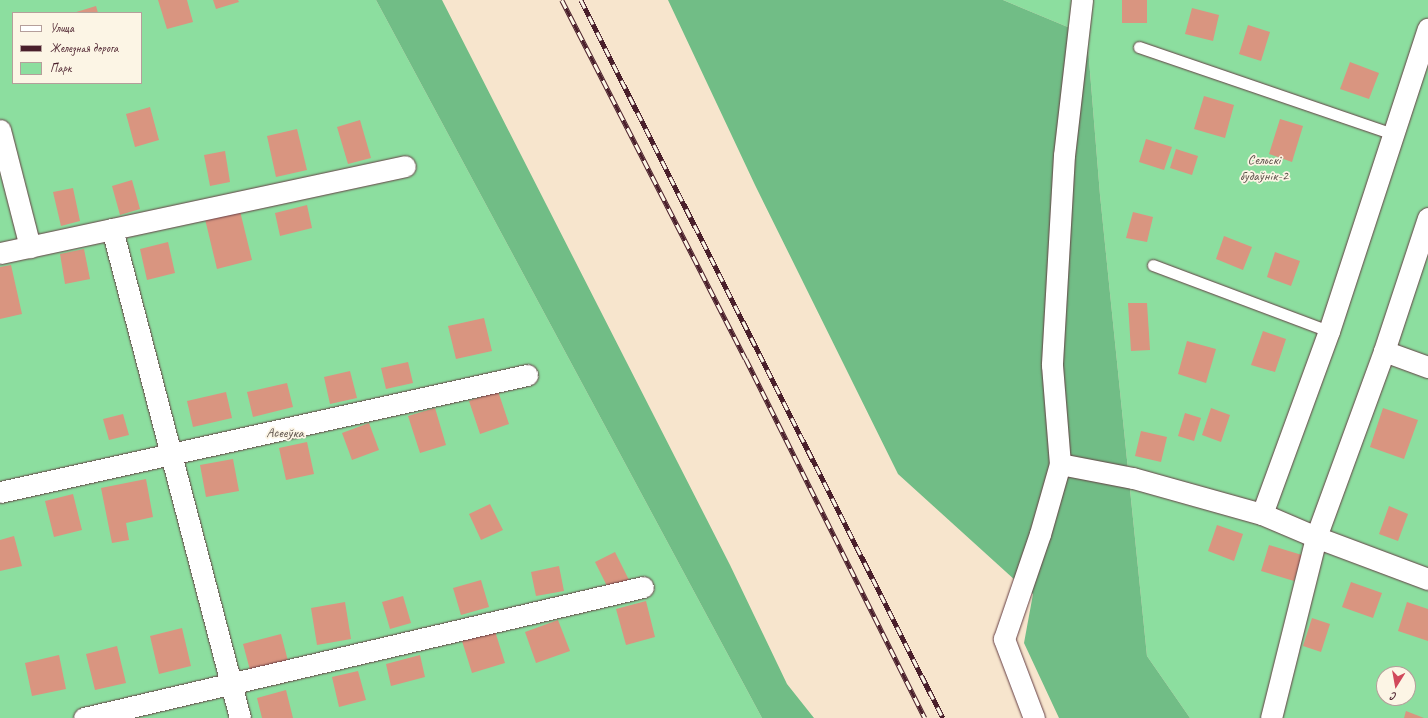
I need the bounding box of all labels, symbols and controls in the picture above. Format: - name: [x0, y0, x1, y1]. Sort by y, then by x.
- legend: [12, 12, 142, 84]
- text: Улица: [50, 20, 74, 36]
- text: Железная дорога: [50, 40, 118, 56]
- text: Парк: [50, 60, 71, 76]
- park label: Сельскі будаўнік-2: [1240, 152, 1288, 184]
- park label: Асееўка: [266, 425, 304, 441]
- north arrow: [1376, 666, 1416, 706]
- text: С: [1390, 689, 1398, 704]

